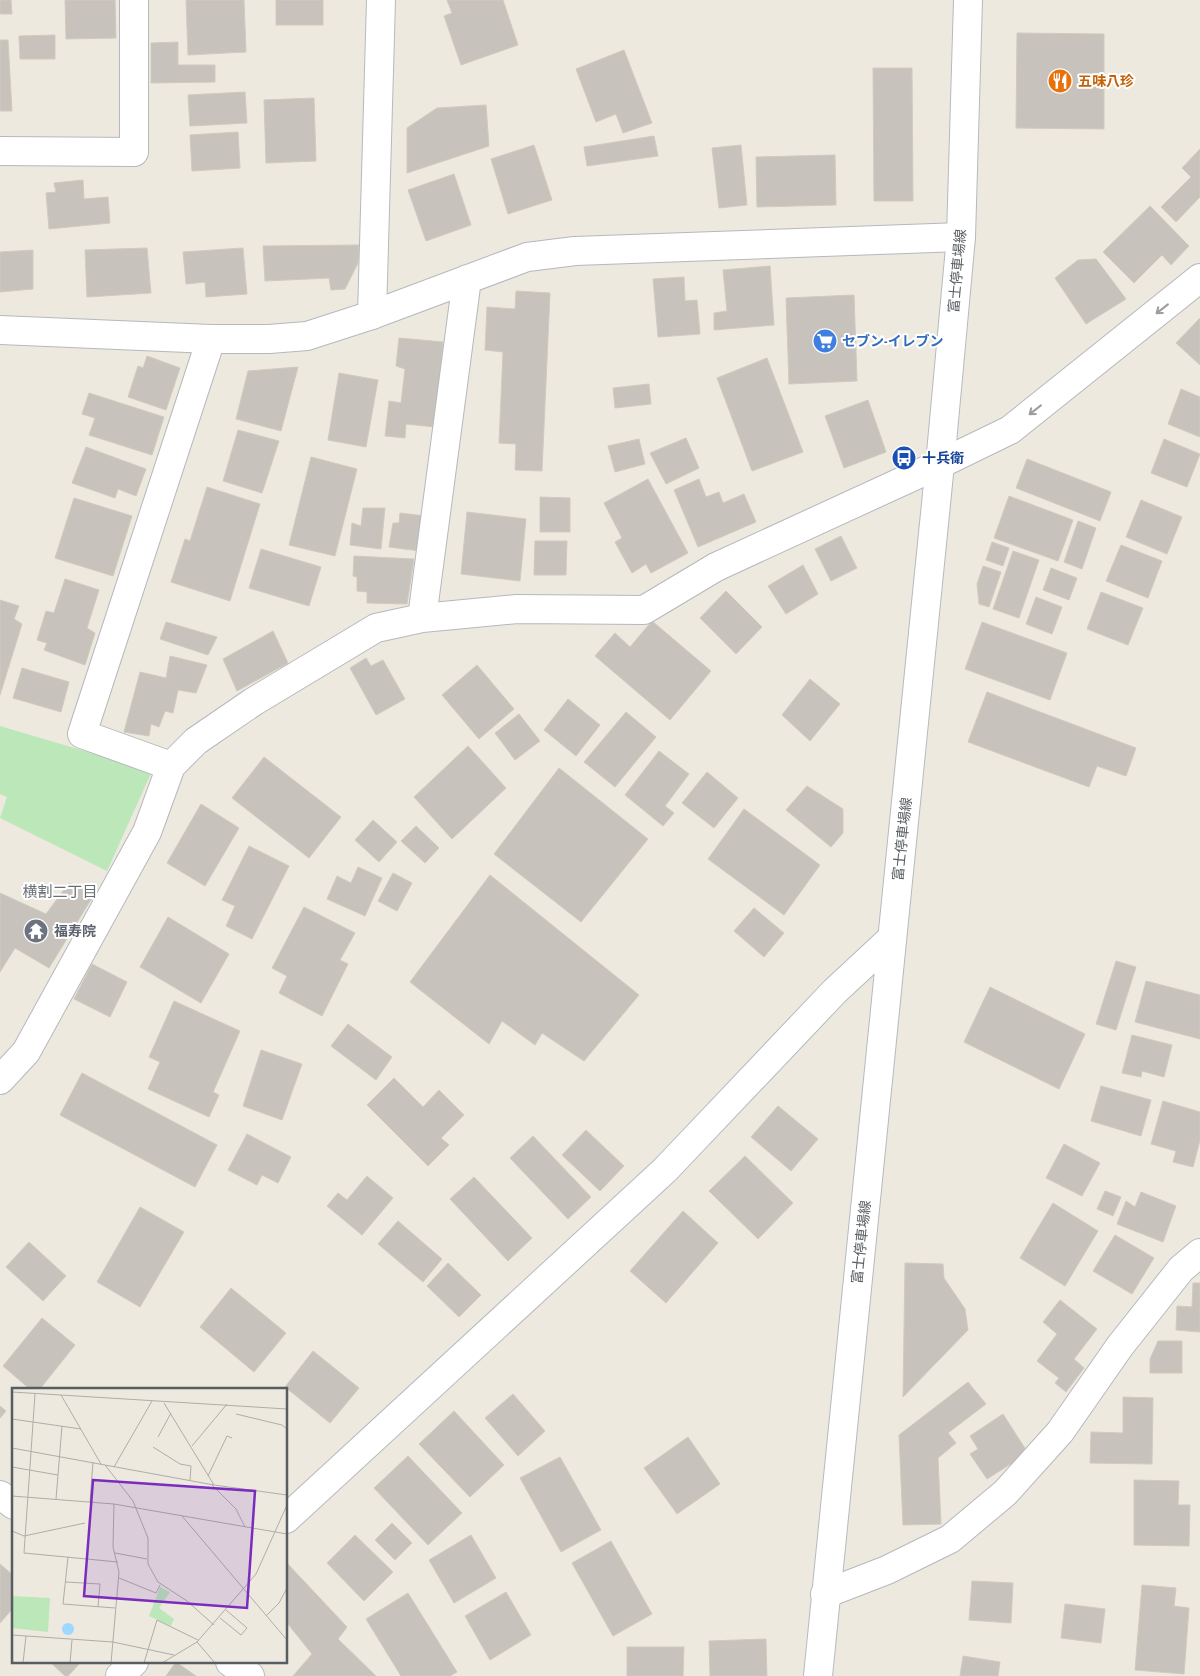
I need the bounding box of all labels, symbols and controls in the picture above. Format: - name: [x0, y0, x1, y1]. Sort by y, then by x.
- restaurant icon: 五味八珍: [1047, 68, 1073, 94]
- place label: 五味八珍: [1078, 73, 1134, 89]
- street label: 富士停車場線: [945, 228, 969, 314]
- one-way arrow: [1156, 304, 1169, 315]
- supermarket icon: セブン-イレブン: [812, 328, 838, 354]
- place label: セブン-イレブン: [842, 333, 944, 349]
- one-way arrow: [1029, 405, 1042, 416]
- bus stop icon: 十兵衛: [891, 445, 917, 471]
- place label: 十兵衛: [922, 450, 964, 466]
- street label: 富士停車場線: [890, 796, 914, 882]
- district label: 横割二丁目: [22, 883, 98, 900]
- temple icon: 福寿院: [23, 918, 49, 944]
- place label: 福寿院: [54, 923, 96, 939]
- street label: 富士停車場線: [849, 1199, 873, 1285]
- inset map: [12, 1388, 288, 1664]

